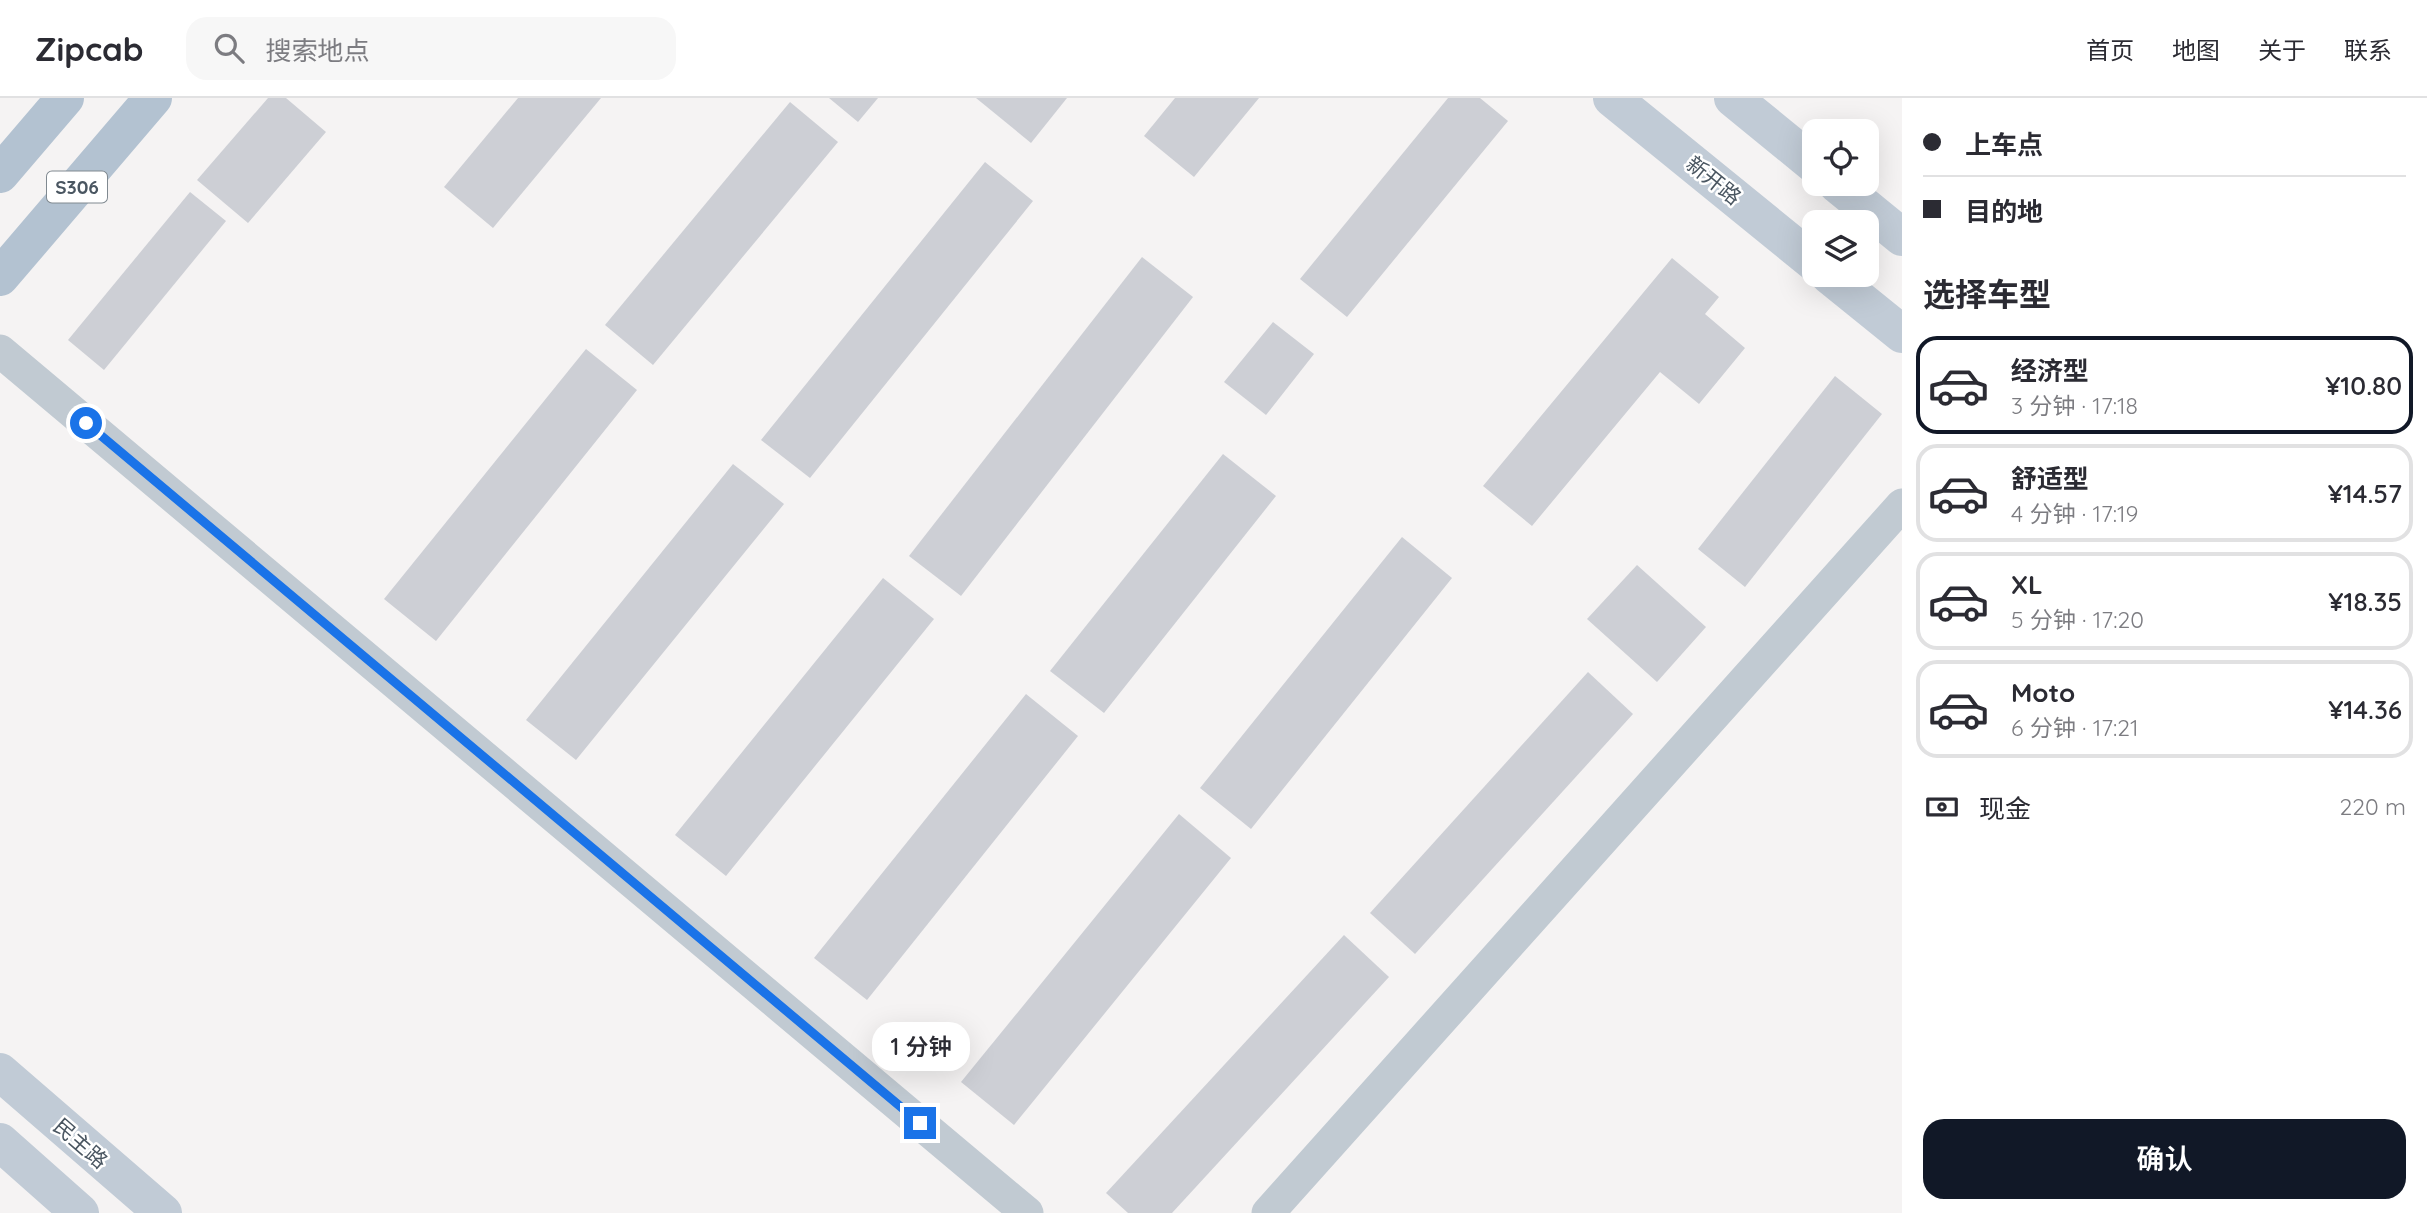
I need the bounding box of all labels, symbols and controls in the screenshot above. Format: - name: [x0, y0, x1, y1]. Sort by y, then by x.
- search box: [186, 17, 676, 80]
- text: Zipcab: [35, 28, 144, 69]
- icon: search: [210, 29, 248, 67]
- text: 搜索地点: [266, 34, 370, 67]
- text: 首页: [2086, 35, 2134, 65]
- text: 地图: [2172, 35, 2220, 65]
- text: 关于: [2258, 35, 2306, 65]
- text: 联系: [2344, 35, 2392, 65]
- map controls: [1802, 119, 1879, 287]
- button: locate: [1802, 119, 1879, 196]
- text: 上车点: [1965, 128, 2043, 161]
- street label: 新开路: [1681, 150, 1747, 210]
- road number: S306: [47, 172, 107, 202]
- text: 目的地: [1965, 195, 2043, 228]
- button: layers: [1802, 210, 1879, 287]
- text: 选择车型: [1923, 274, 2051, 314]
- icon: car: [1927, 354, 1990, 417]
- text: 经济型: [2011, 354, 2089, 387]
- text: ¥10.80: [2325, 369, 2402, 402]
- text: 3 分钟 · 17:18: [2011, 391, 2138, 420]
- route start: [70, 407, 102, 439]
- icon: car: [1927, 462, 1990, 525]
- text: 舒适型: [2011, 462, 2089, 495]
- text: ¥14.57: [2328, 477, 2402, 510]
- text: 4 分钟 · 17:19: [2011, 499, 2138, 528]
- text: XL: [2011, 568, 2043, 601]
- icon: car: [1927, 570, 1990, 633]
- text: ¥18.35: [2328, 585, 2402, 618]
- text: 5 分钟 · 17:20: [2011, 605, 2144, 634]
- text: Moto: [2011, 676, 2075, 709]
- icon: car: [1927, 678, 1990, 741]
- text: ¥14.36: [2328, 693, 2402, 726]
- text: 6 分钟 · 17:21: [2011, 713, 2139, 742]
- icon: cash: [1923, 788, 1961, 826]
- text: 现金: [1979, 792, 2031, 825]
- text: 220 m: [2340, 792, 2406, 821]
- callout: 1 分钟: [871, 1021, 969, 1070]
- text: 1 分钟: [890, 1032, 952, 1061]
- route end: [904, 1107, 936, 1139]
- street label: 民主路: [49, 1113, 113, 1173]
- button: 确认: [1923, 1119, 2406, 1199]

